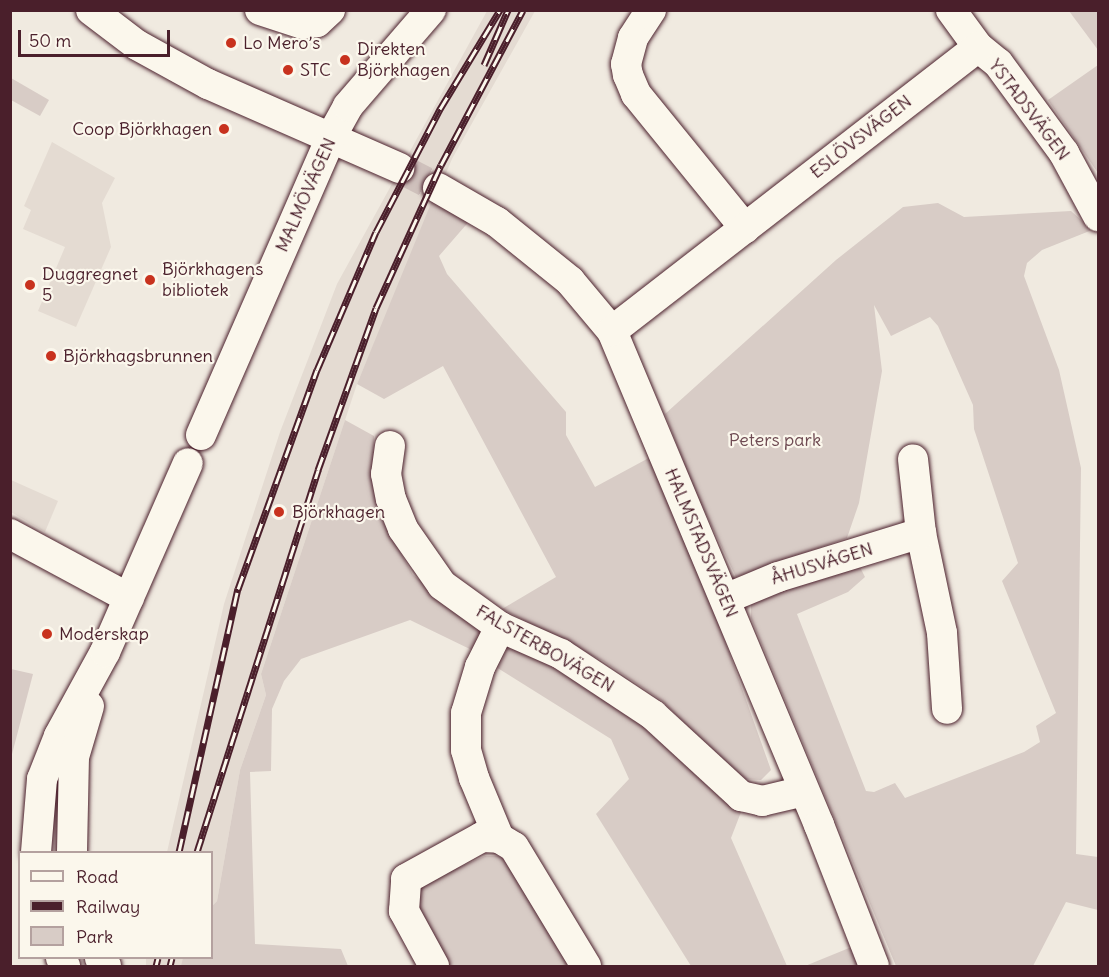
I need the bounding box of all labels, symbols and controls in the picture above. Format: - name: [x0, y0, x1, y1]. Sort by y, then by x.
- scale bar: [21, 18, 172, 56]
- text: 50 m: [29, 29, 71, 52]
- place label: Lo Mero’s: [243, 32, 320, 54]
- marker: Lo Mero’s: [224, 36, 238, 50]
- place label: Direkten Björkhagen: [357, 39, 450, 82]
- marker: Direkten Björkhagen: [338, 53, 352, 67]
- street label: YSTADSVÄGEN: [984, 55, 1074, 165]
- place label: STC: [300, 59, 331, 81]
- marker: STC: [281, 63, 295, 77]
- street label: ESLÖVSVÄGEN: [806, 91, 916, 183]
- place label: Coop Björkhagen: [72, 118, 212, 140]
- marker: Coop Björkhagen: [217, 122, 231, 136]
- street label: MALMÖVÄGEN: [271, 135, 341, 255]
- place label: Björkhagens bibliotek: [162, 259, 263, 302]
- place label: Duggregnet 5: [42, 264, 138, 306]
- marker: Björkhagens bibliotek: [143, 273, 157, 287]
- marker: Duggregnet 5: [23, 278, 37, 292]
- place label: Björkhagsbrunnen: [63, 345, 213, 367]
- marker: Björkhagsbrunnen: [44, 349, 58, 363]
- park label: Peters park: [729, 429, 821, 451]
- street label: HALMSTADSVÄGEN: [660, 465, 742, 621]
- place label: Björkhagen: [292, 501, 385, 523]
- marker: Björkhagen: [270, 503, 288, 521]
- street label: ÅHUSVÄGEN: [769, 538, 875, 590]
- street label: FALSTERBOVÄGEN: [472, 601, 618, 697]
- place label: Moderskap: [59, 623, 149, 645]
- marker: Moderskap: [40, 627, 54, 641]
- legend: [18, 851, 213, 959]
- text: Road: [76, 865, 118, 888]
- text: Railway: [76, 895, 140, 918]
- text: Park: [76, 925, 113, 948]

